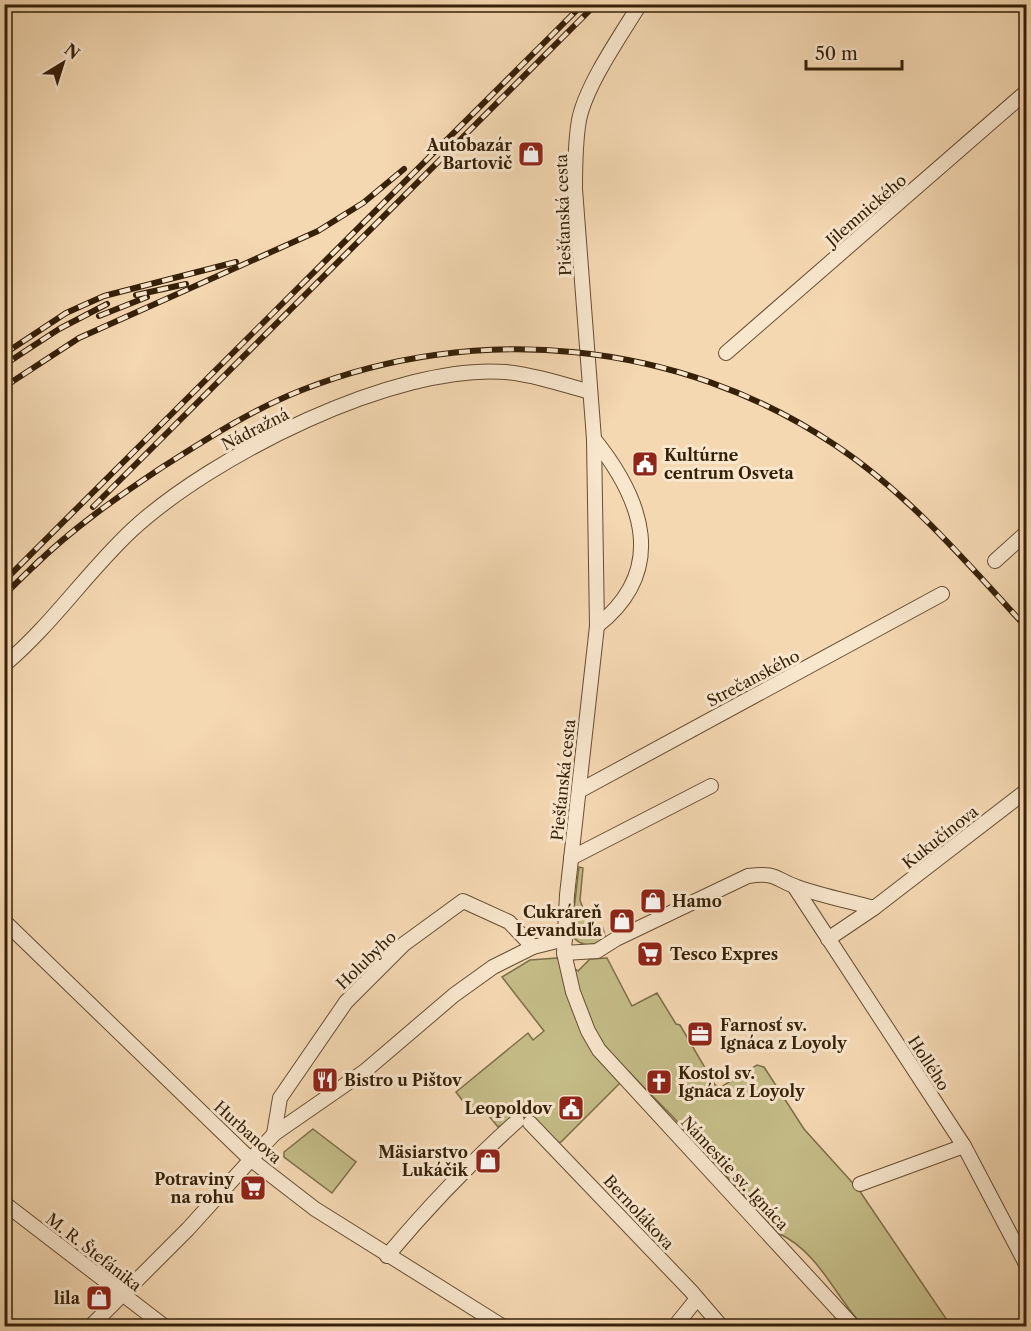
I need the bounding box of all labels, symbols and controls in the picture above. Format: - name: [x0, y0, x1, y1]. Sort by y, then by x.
- north arrow: [33, 33, 93, 93]
- scale bar: [806, 33, 902, 71]
- text: N: [61, 39, 84, 63]
- text: 50 m: [815, 43, 858, 65]
- place label: Autobazár Bartovič: [426, 135, 512, 173]
- shop icon: Autobazár Bartovič: [516, 139, 546, 169]
- street label: Piešťanská cesta: [551, 153, 575, 276]
- street label: Jilemnického: [819, 170, 910, 252]
- street label: Nádražná: [218, 403, 292, 454]
- place label: Kultúrne centrum Osveta: [664, 445, 795, 483]
- public building icon: Kultúrne centrum Osveta: [630, 449, 660, 479]
- street label: Strečanského: [703, 645, 803, 711]
- street label: Piešťanská cesta: [547, 718, 579, 842]
- street label: Kukučínova: [898, 801, 982, 873]
- shop icon: Hamo: [638, 886, 668, 916]
- place label: Hamo: [672, 891, 722, 911]
- place label: Cukráreň Levanduľa: [516, 902, 603, 940]
- shop icon: Cukráreň Levanduľa: [607, 906, 637, 936]
- street label: Holubyho: [332, 926, 400, 993]
- supermarket icon: Tesco Expres: [635, 939, 665, 969]
- place label: Tesco Expres: [670, 944, 778, 964]
- place label: Farnosť sv. Ignáca z Loyoly: [720, 1015, 848, 1053]
- office icon: Farnosť sv. Ignáca z Loyoly: [685, 1019, 715, 1049]
- street label: Hollého: [904, 1032, 954, 1094]
- place label: Kostol sv. Ignáca z Loyoly: [678, 1063, 806, 1101]
- restaurant icon: Bistro u Pištov: [310, 1065, 340, 1095]
- church icon: Kostol sv. Ignáca z Loyoly: [644, 1067, 674, 1097]
- place label: Bistro u Pištov: [344, 1070, 463, 1090]
- public building icon: Leopoldov: [556, 1093, 586, 1123]
- street label: Hurbanova: [210, 1096, 286, 1168]
- place label: Leopoldov: [464, 1098, 553, 1118]
- street label: Námestie sv. Ignáca: [677, 1112, 793, 1234]
- place label: Mäsiarstvo Lukáčik: [378, 1142, 468, 1180]
- shop icon: Mäsiarstvo Lukáčik: [473, 1146, 503, 1176]
- place label: Potraviny na rohu: [154, 1169, 235, 1207]
- street label: Bernolákova: [599, 1171, 679, 1254]
- supermarket icon: Potraviny na rohu: [238, 1173, 268, 1203]
- street label: M. R. Štefánika: [42, 1208, 147, 1296]
- shop icon: lila: [84, 1283, 114, 1313]
- place label: lila: [54, 1288, 81, 1308]

